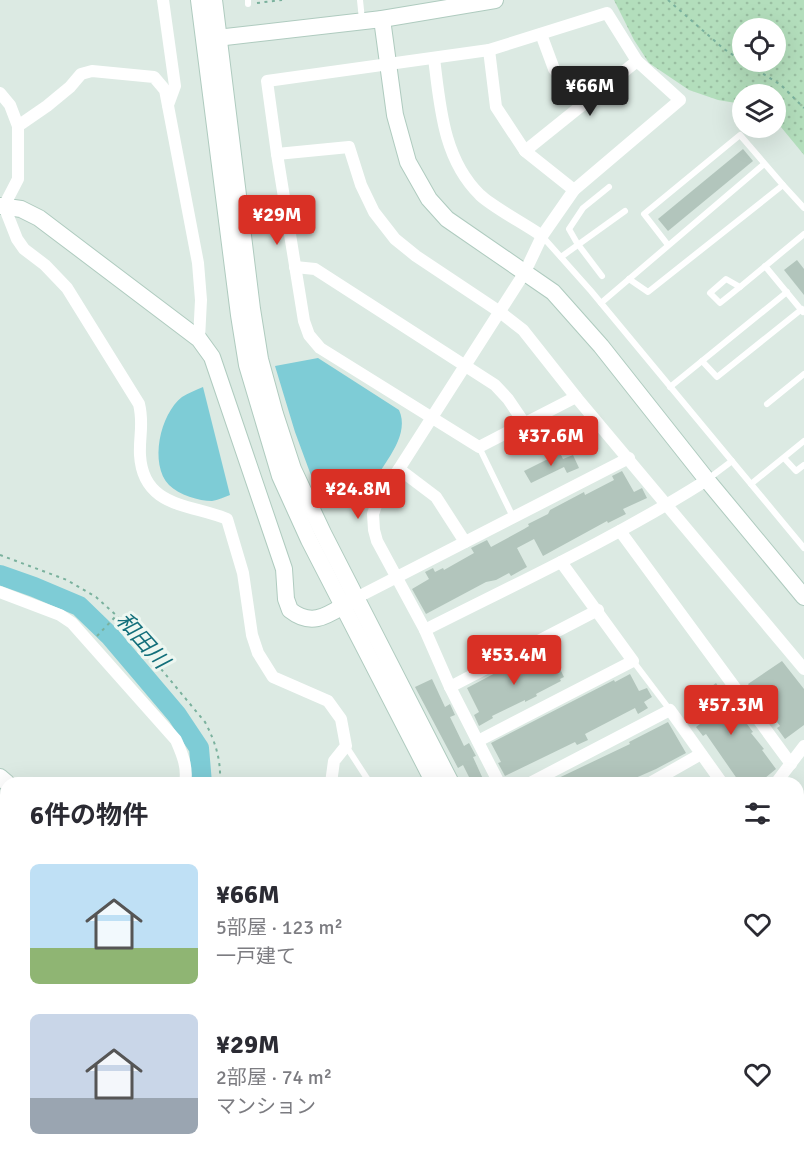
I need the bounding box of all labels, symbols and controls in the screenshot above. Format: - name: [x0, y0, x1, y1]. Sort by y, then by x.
- map controls: [732, 18, 786, 138]
- button: locate: [732, 18, 786, 72]
- pin: ¥66M: [554, 66, 626, 117]
- text: ¥66M: [565, 73, 615, 98]
- button: layers: [732, 84, 786, 138]
- pin: ¥29M: [241, 195, 313, 246]
- text: ¥29M: [252, 202, 302, 227]
- pin: ¥37.6M: [502, 416, 600, 467]
- text: ¥37.6M: [518, 423, 584, 448]
- pin: ¥24.8M: [309, 469, 407, 520]
- text: ¥24.8M: [325, 476, 391, 501]
- water label: 和田川: [111, 607, 176, 675]
- pin: ¥53.4M: [465, 635, 563, 686]
- text: ¥53.4M: [481, 642, 547, 667]
- pin: ¥57.3M: [682, 685, 780, 736]
- text: ¥57.3M: [698, 692, 764, 717]
- icon: filters: [741, 797, 774, 830]
- text: 6件の物件: [30, 800, 148, 832]
- text: ¥66M: [216, 879, 280, 911]
- icon: home: [78, 888, 150, 960]
- icon: heart: [741, 908, 774, 941]
- text: 5部屋 · 123 m²: [216, 915, 343, 940]
- text: 一戸建て: [216, 944, 296, 969]
- text: ¥29M: [216, 1029, 280, 1061]
- icon: home: [78, 1038, 150, 1110]
- icon: heart: [741, 1058, 774, 1091]
- text: 2部屋 · 74 m²: [216, 1065, 332, 1090]
- text: マンション: [216, 1094, 316, 1119]

